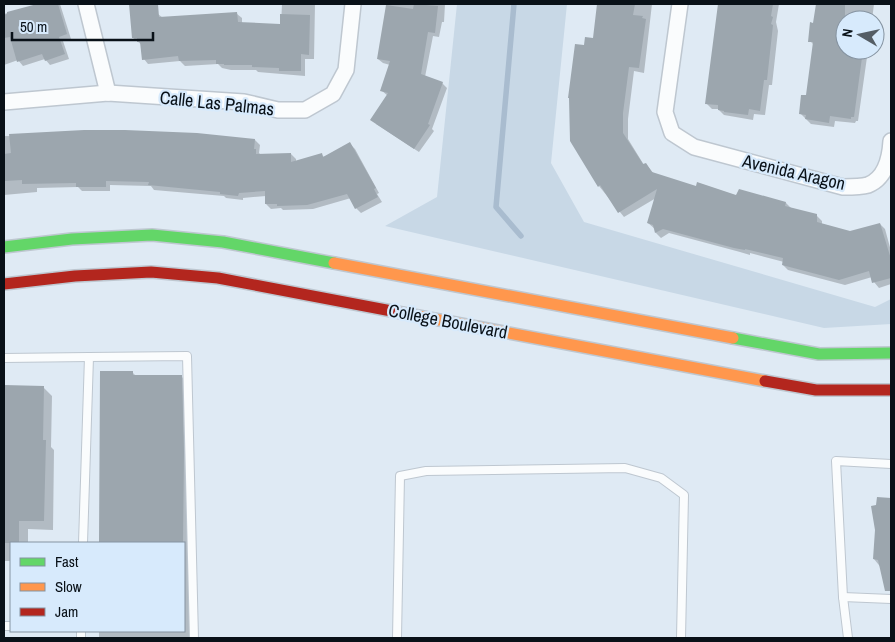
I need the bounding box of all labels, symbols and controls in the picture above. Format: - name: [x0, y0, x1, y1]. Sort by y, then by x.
- scale bar: [12, 10, 154, 42]
- north arrow: [835, 10, 885, 60]
- text: 50 m: [20, 16, 47, 37]
- text: N: [838, 27, 857, 38]
- street label: Calle Las Palmas: [159, 85, 275, 121]
- street label: Avenida Aragon: [739, 148, 848, 196]
- street label: College Boulevard: [386, 297, 510, 345]
- legend: [10, 542, 185, 632]
- text: Fast: [55, 551, 79, 572]
- text: Slow: [55, 576, 82, 597]
- text: Jam: [55, 601, 78, 622]

